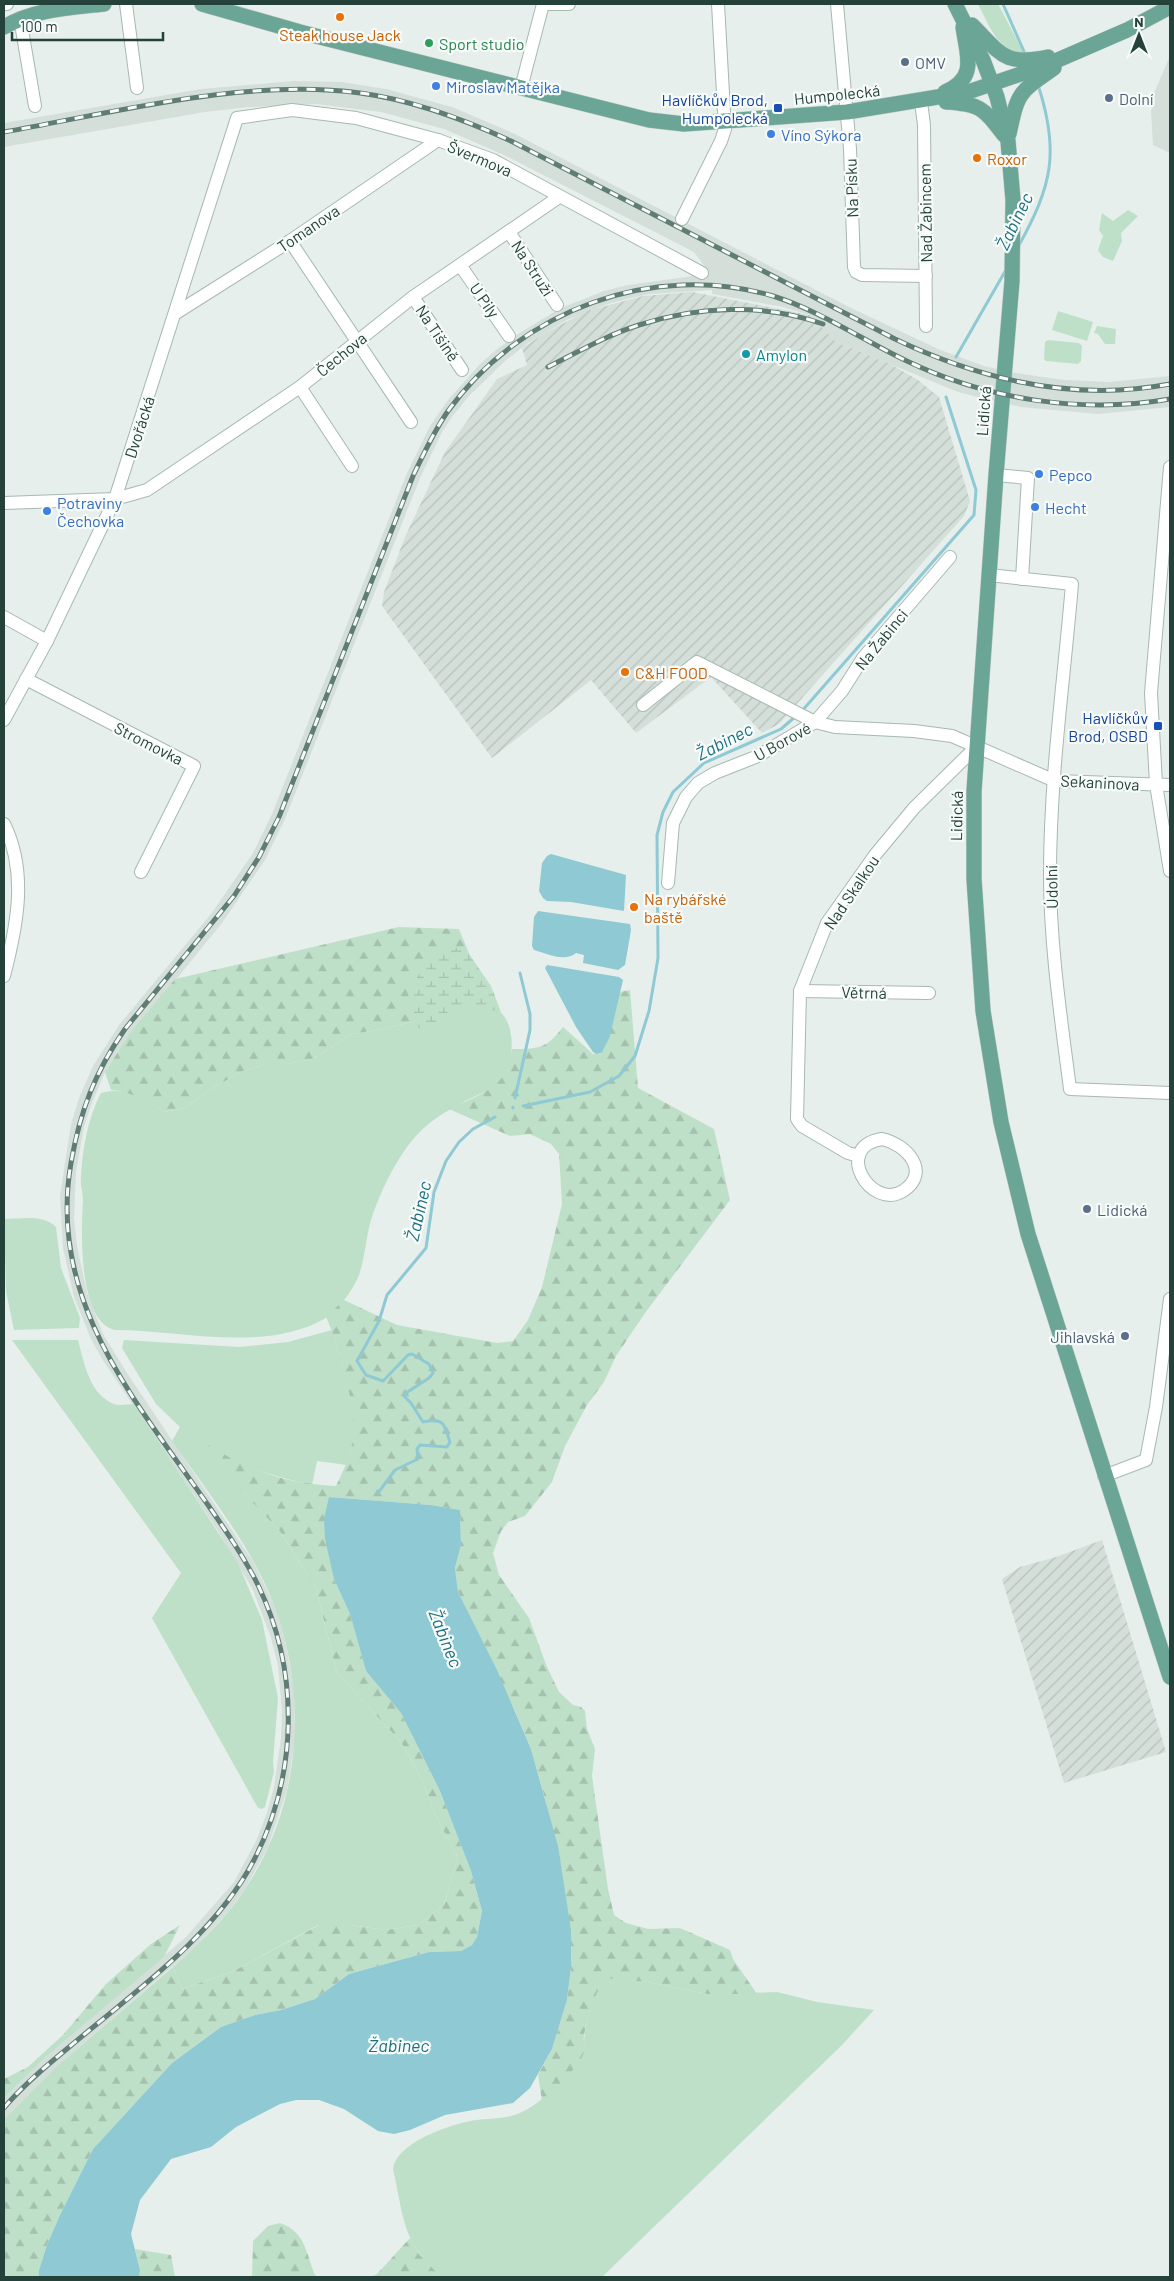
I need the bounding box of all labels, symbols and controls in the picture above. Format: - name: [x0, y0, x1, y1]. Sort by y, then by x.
- scale bar: [12, 10, 164, 42]
- north arrow: [1114, 10, 1164, 60]
- marker: Steak house Jack: [334, 11, 346, 23]
- text: N: [1134, 13, 1144, 30]
- text: 100 m: [20, 17, 58, 35]
- place label: Steak house Jack: [279, 25, 401, 44]
- place label: Sport studio: [439, 34, 524, 53]
- marker: Sport studio: [423, 37, 435, 49]
- place label: OMV: [915, 53, 946, 72]
- marker: OMV: [899, 56, 911, 68]
- place label: Miroslav Matějka: [446, 77, 560, 96]
- marker: Miroslav Matějka: [430, 80, 442, 92]
- street label: Humpolecká: [793, 80, 881, 108]
- place label: Dolní: [1119, 89, 1154, 108]
- place label: Havlíčkův Brod, Humpolecká: [662, 90, 768, 127]
- marker: Dolní: [1103, 92, 1115, 104]
- marker: Havlíčkův Brod, Humpolecká: [772, 102, 784, 114]
- place label: Víno Sýkora: [781, 125, 861, 144]
- marker: Víno Sýkora: [765, 128, 777, 140]
- street label: Švermova: [445, 136, 515, 180]
- place label: Roxor: [987, 149, 1027, 168]
- marker: Roxor: [971, 152, 983, 164]
- street label: Na Písku: [840, 158, 862, 218]
- street label: Nad Žabincem: [915, 163, 935, 263]
- water label: Žabinec: [991, 189, 1037, 253]
- street label: Tomanova: [273, 200, 343, 256]
- street label: Na Struži: [508, 236, 558, 300]
- street label: U Pily: [466, 279, 504, 322]
- street label: Na Tišině: [412, 301, 464, 365]
- street label: Čechova: [312, 328, 370, 380]
- place label: Amylon: [756, 345, 807, 364]
- marker: Amylon: [740, 348, 752, 360]
- street label: Lidická: [972, 385, 994, 437]
- street label: Dvořácká: [120, 394, 158, 460]
- place label: Pepco: [1049, 465, 1092, 484]
- marker: Pepco: [1033, 468, 1045, 480]
- place label: Potraviny Čechovka: [57, 493, 124, 530]
- place label: Hecht: [1045, 498, 1087, 517]
- marker: Hecht: [1029, 501, 1041, 513]
- marker: Potraviny Čechovka: [41, 505, 53, 517]
- street label: Na Žabinci: [851, 605, 911, 673]
- place label: C&H FOOD: [635, 663, 708, 682]
- marker: C&H FOOD: [619, 666, 631, 678]
- place label: Havlíčkův Brod, OSBD: [1068, 708, 1148, 745]
- water label: Žabinec: [692, 717, 756, 765]
- street label: Stromovka: [111, 718, 187, 768]
- street label: U Borové: [750, 718, 814, 764]
- marker: Havlíčkův Brod, OSBD: [1152, 720, 1164, 732]
- street label: Sekaninova: [1060, 770, 1140, 794]
- street label: Lidická: [946, 791, 966, 841]
- street label: Nad Skalkou: [819, 851, 883, 933]
- street label: Údolní: [1041, 864, 1061, 909]
- place label: Na rybářské baště: [644, 889, 726, 926]
- marker: Na rybářské baště: [628, 901, 640, 913]
- street label: Větrná: [841, 982, 887, 1002]
- water label: Žabinec: [400, 1179, 436, 1243]
- place label: Lidická: [1097, 1200, 1147, 1219]
- marker: Lidická: [1081, 1203, 1093, 1215]
- place label: Jihlavská: [1050, 1327, 1115, 1346]
- marker: Jihlavská: [1119, 1330, 1131, 1342]
- water label: Žabinec: [424, 1606, 468, 1670]
- water label: Žabinec: [369, 2034, 429, 2056]

